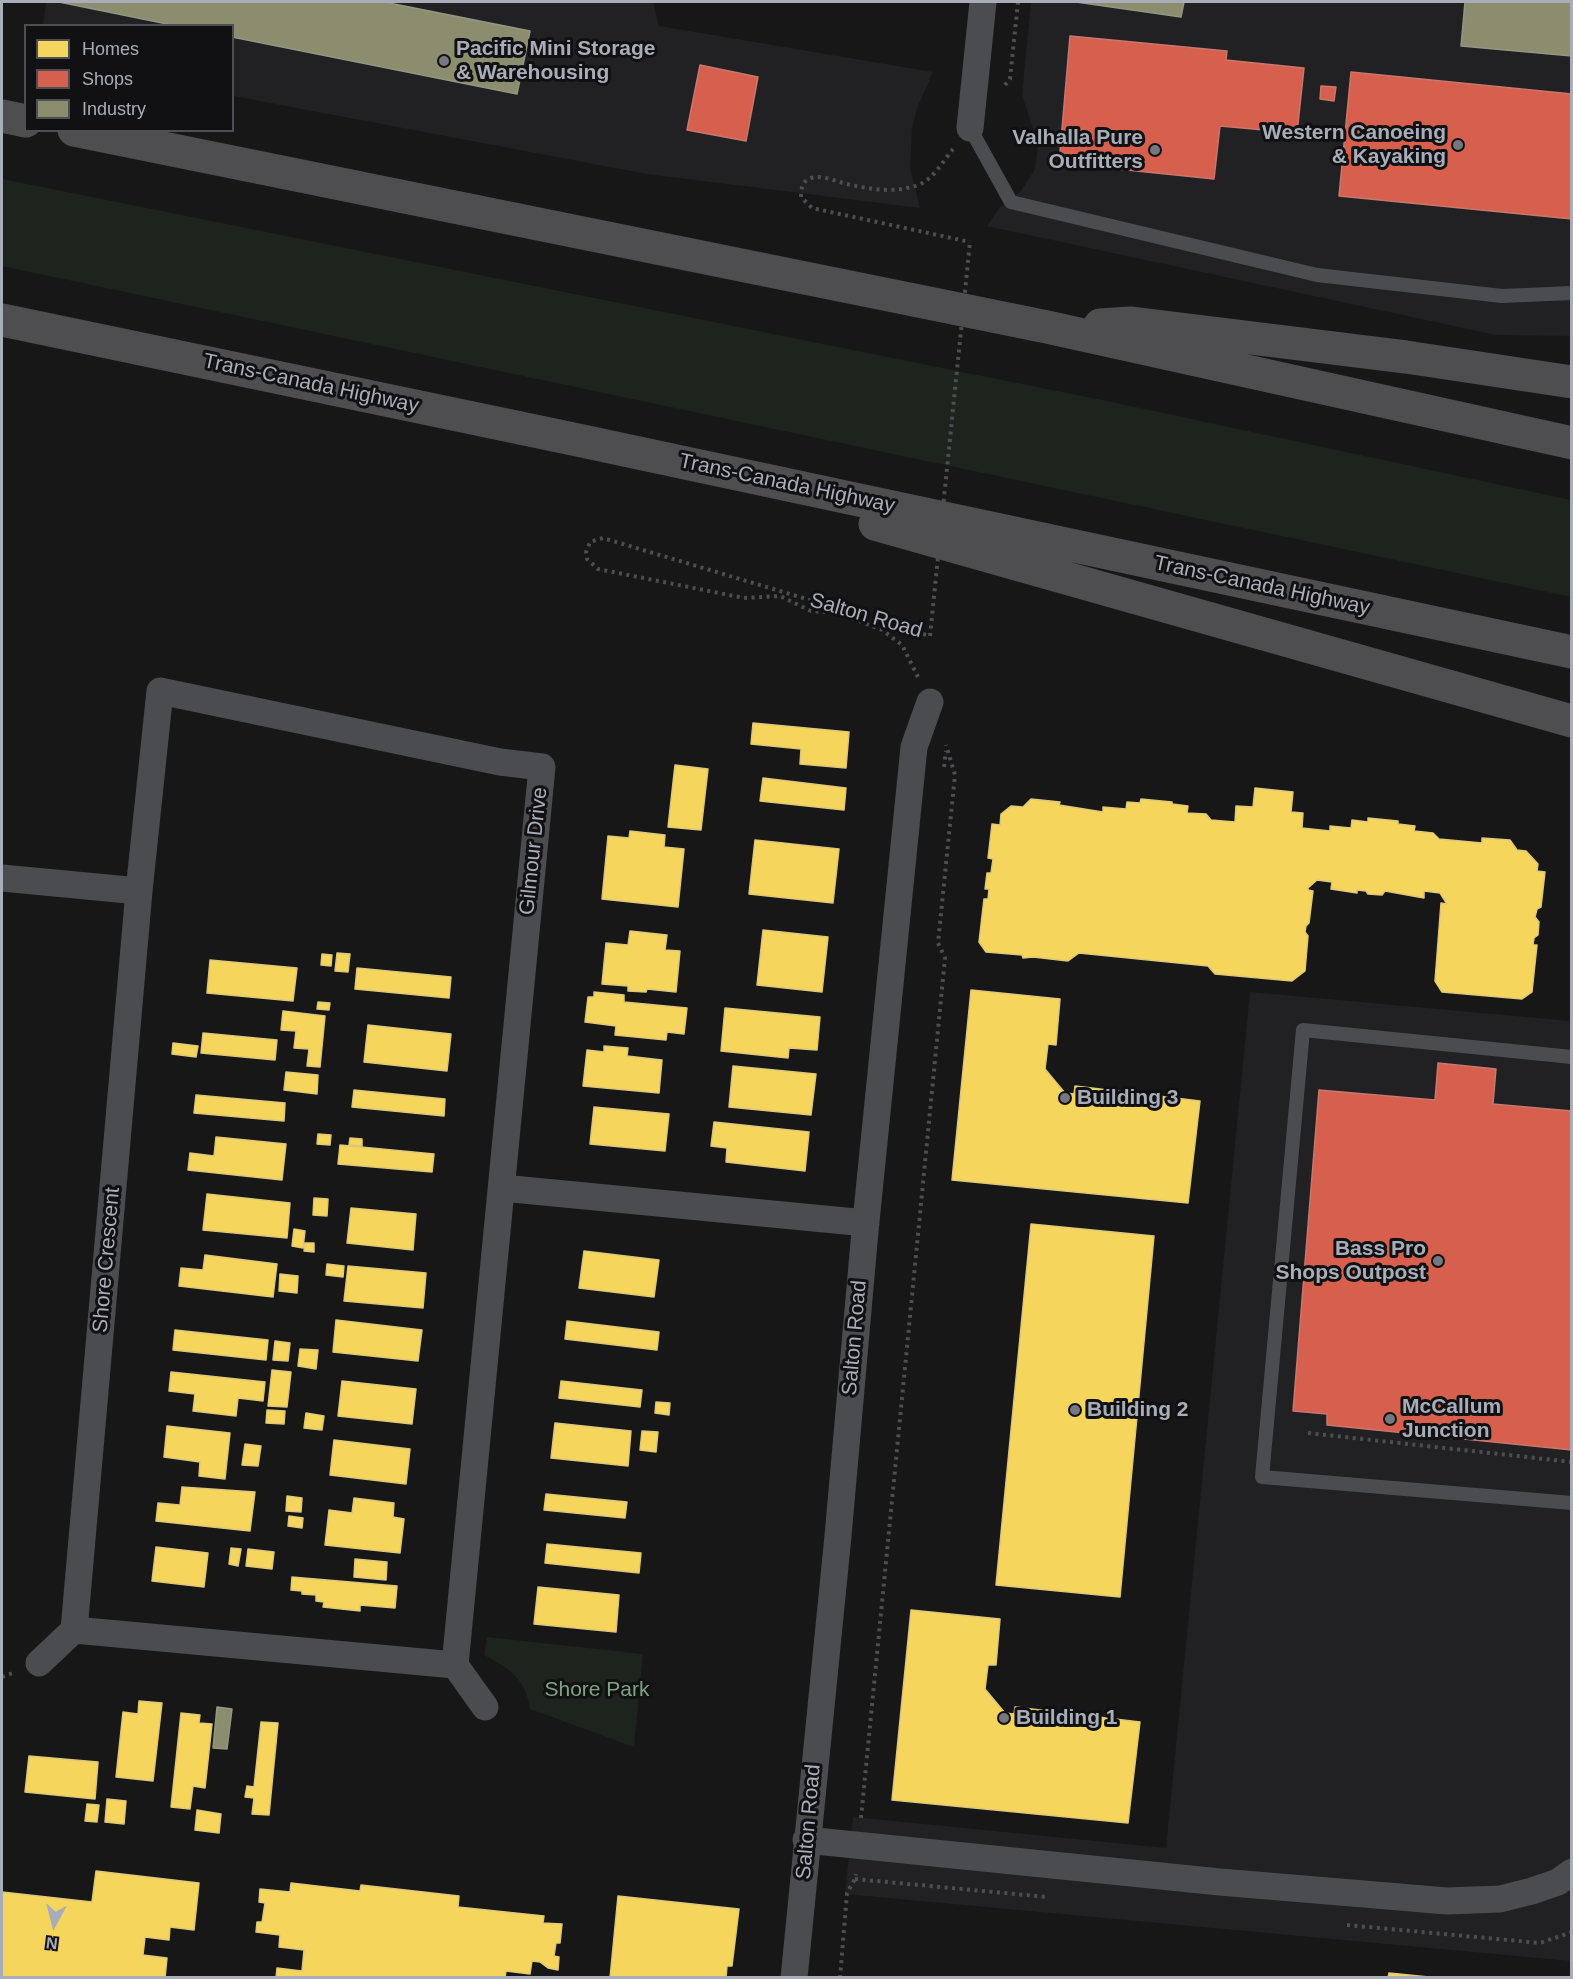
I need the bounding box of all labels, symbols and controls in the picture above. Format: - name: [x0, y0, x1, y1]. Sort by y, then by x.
- legend: [24, 24, 234, 132]
- place label: Pacific Mini Storage & Warehousing: [456, 36, 656, 86]
- text: Homes: [82, 39, 139, 59]
- marker: Pacific Mini Storage & Warehousing: [437, 54, 451, 68]
- text: Shops: [82, 69, 133, 89]
- text: Industry: [82, 99, 146, 119]
- place label: Western Canoeing & Kayaking: [1262, 120, 1446, 170]
- place label: Valhalla Pure Outfitters: [1012, 125, 1143, 175]
- marker: Western Canoeing & Kayaking: [1451, 138, 1465, 152]
- marker: Valhalla Pure Outfitters: [1148, 143, 1162, 157]
- street label: Trans-Canada Highway: [201, 349, 421, 419]
- street label: Trans-Canada Highway: [677, 449, 897, 519]
- street label: Trans-Canada Highway: [1152, 551, 1372, 621]
- street label: Salton Road: [807, 588, 925, 644]
- street label: Gilmour Drive: [515, 786, 553, 916]
- place label: Building 3: [1077, 1085, 1178, 1111]
- marker: Building 3: [1058, 1091, 1072, 1105]
- street label: Shore Crescent: [88, 1186, 126, 1334]
- place label: Bass Pro Shops Outpost: [1276, 1236, 1426, 1286]
- marker: Bass Pro Shops Outpost: [1431, 1254, 1445, 1268]
- street label: Salton Road: [837, 1279, 873, 1397]
- place label: McCallum Junction: [1402, 1394, 1501, 1444]
- place label: Building 2: [1087, 1397, 1188, 1423]
- marker: Building 2: [1068, 1403, 1082, 1417]
- marker: McCallum Junction: [1383, 1412, 1397, 1426]
- park label: Shore Park: [544, 1677, 650, 1703]
- place label: Building 1: [1016, 1705, 1117, 1731]
- marker: Building 1: [997, 1711, 1011, 1725]
- street label: Salton Road: [791, 1763, 827, 1881]
- north arrow: [24, 1895, 84, 1955]
- text: N: [45, 1934, 59, 1953]

